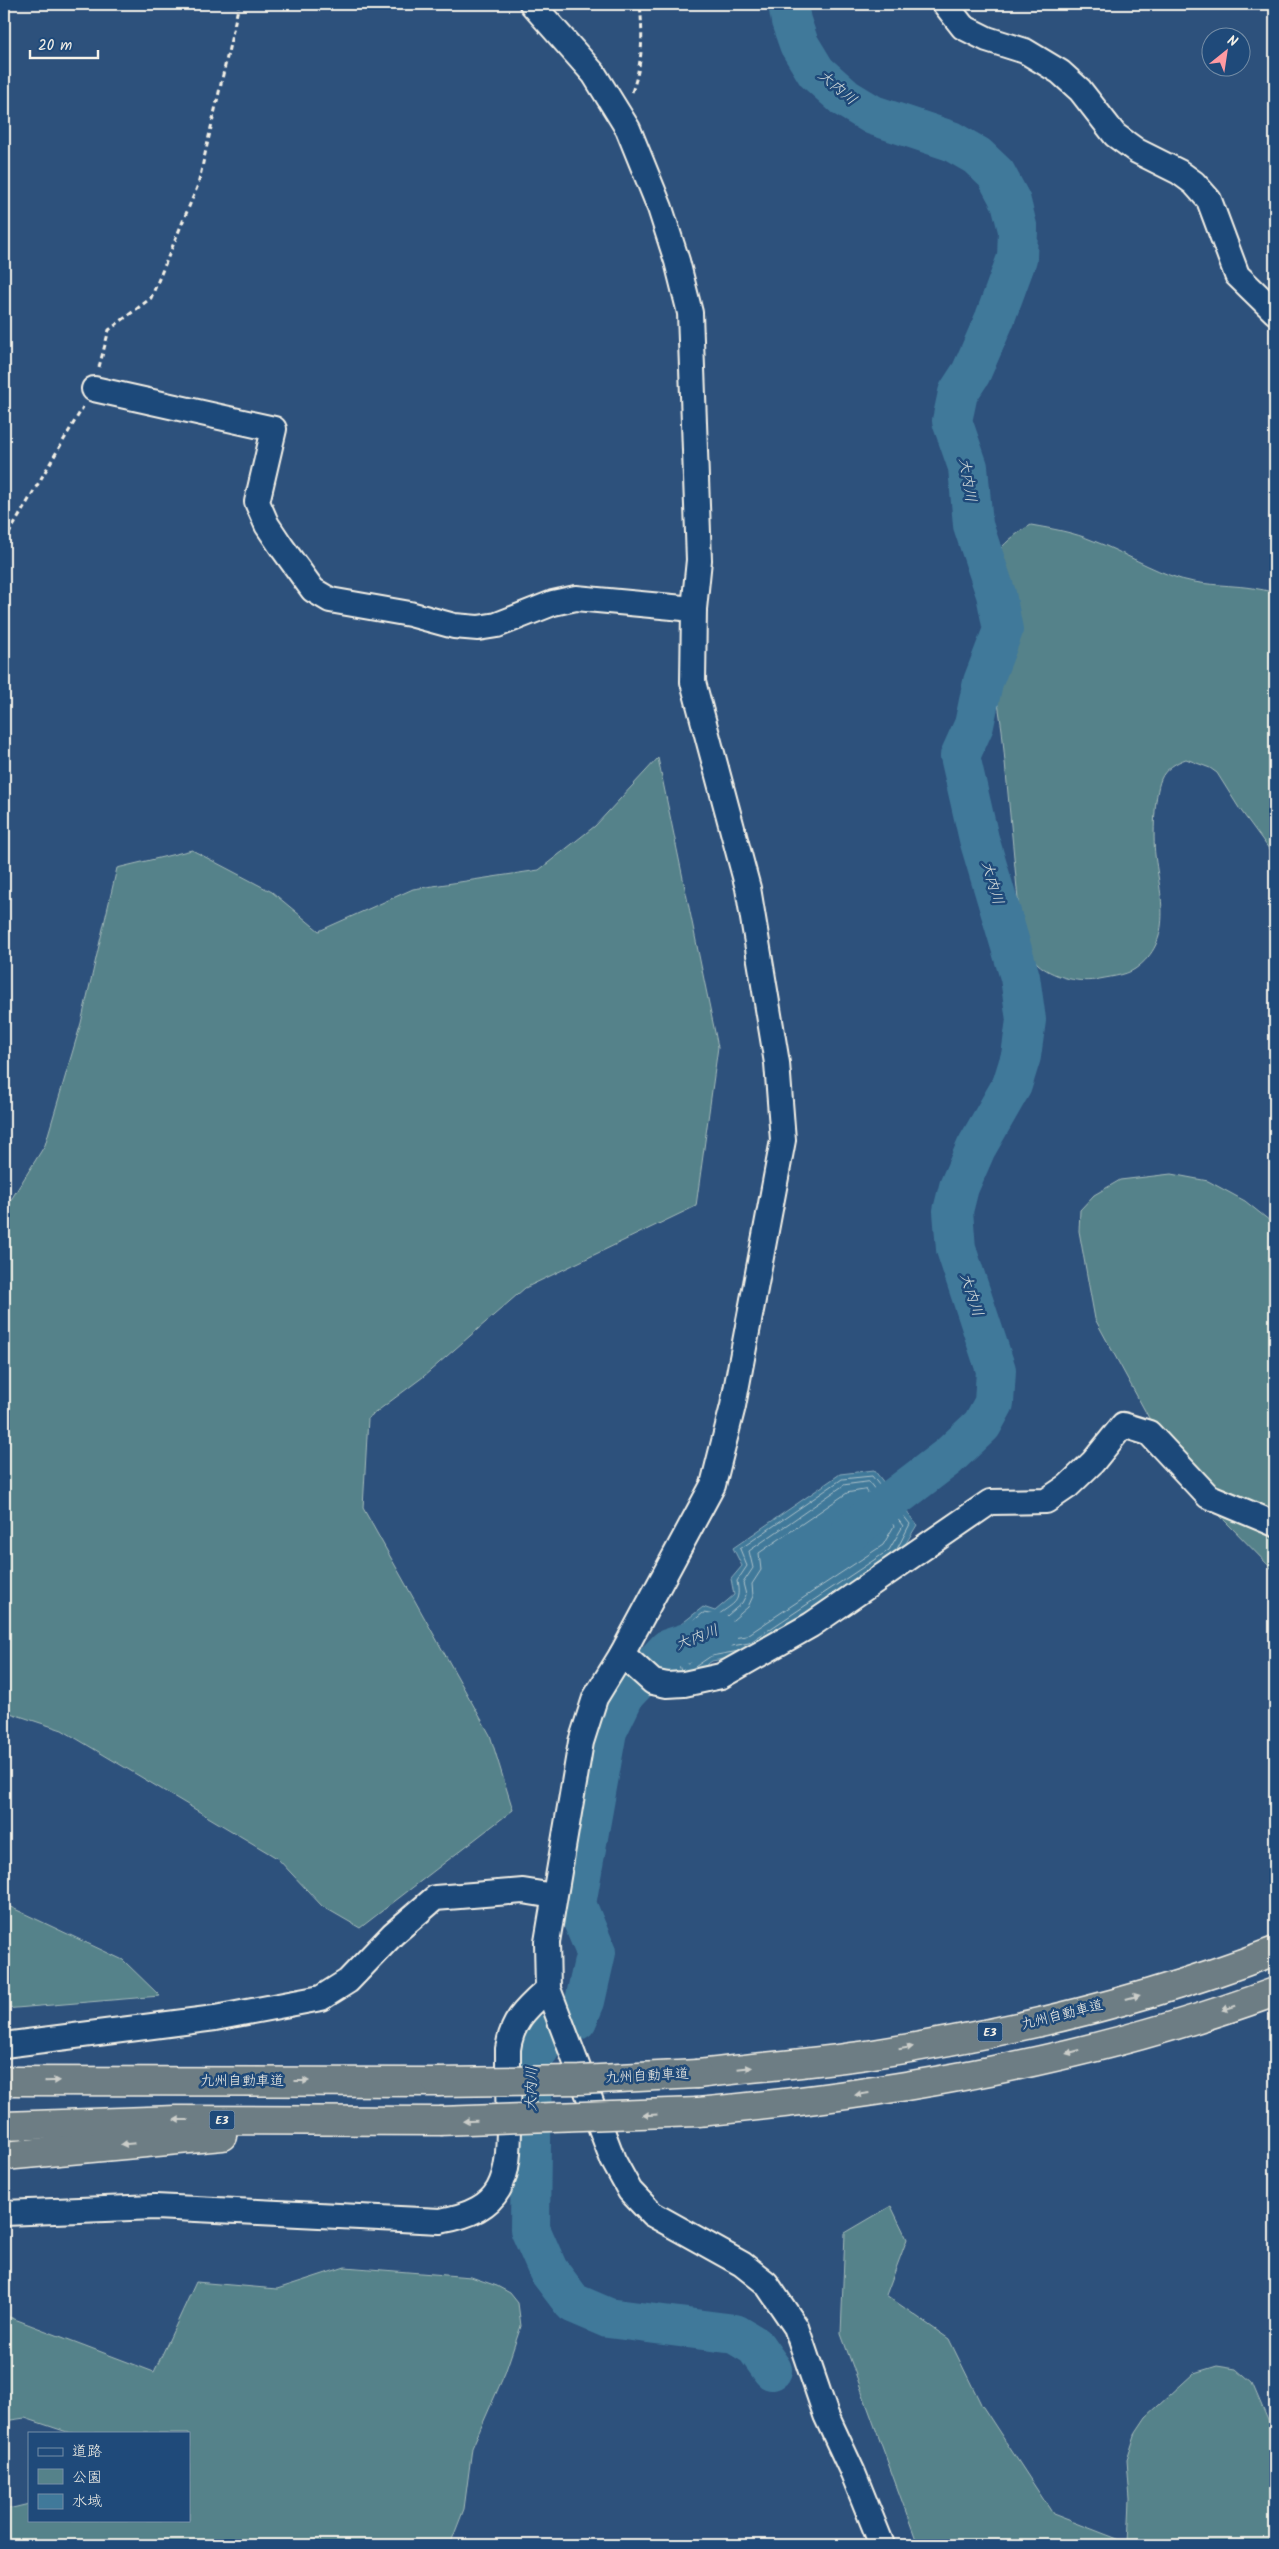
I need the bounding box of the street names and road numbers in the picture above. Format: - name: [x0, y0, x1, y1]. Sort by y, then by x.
- street label: 九州自動車道: [1019, 1994, 1105, 2036]
- road number: E3: [978, 2022, 1002, 2041]
- street label: 九州自動車道: [604, 2063, 690, 2089]
- street label: 九州自動車道: [200, 2070, 284, 2092]
- road number: E3: [210, 2110, 234, 2130]

